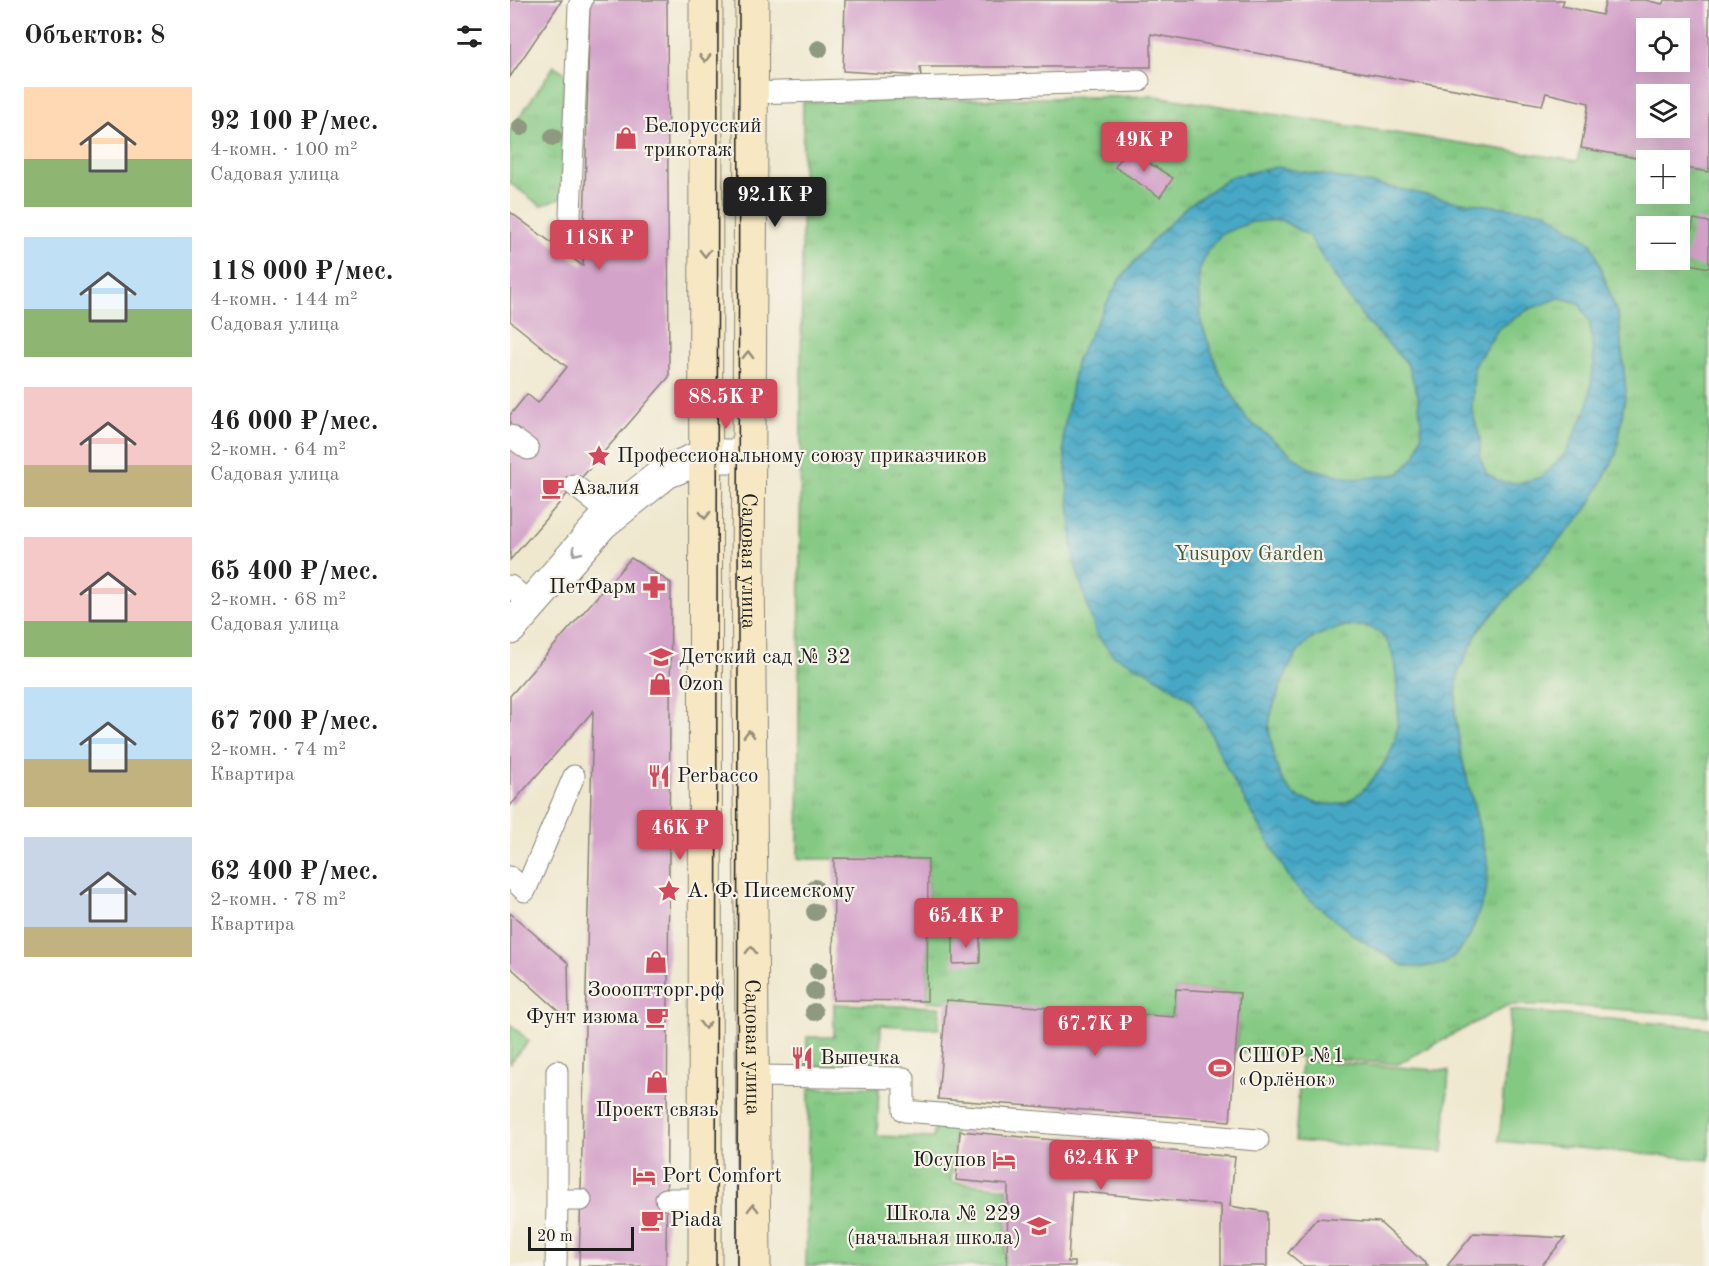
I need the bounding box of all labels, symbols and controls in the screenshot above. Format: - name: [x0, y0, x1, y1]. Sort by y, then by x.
- map controls: [1636, 18, 1690, 270]
- button: locate: [1636, 18, 1690, 72]
- icon: filters: [453, 20, 486, 53]
- text: Объектов: 8: [24, 23, 165, 49]
- one-way arrow: [699, 54, 711, 63]
- button: layers: [1636, 84, 1690, 138]
- text: 92 100 ₽/мес.: [210, 109, 378, 135]
- icon: home: [72, 111, 144, 183]
- place label: Белорусский трикотаж: [644, 116, 761, 161]
- pin: 49K ₽: [1102, 122, 1186, 173]
- shop icon: Белорусский трикотаж: [613, 125, 639, 151]
- text: 49K ₽: [1115, 131, 1173, 151]
- text: 4-комн. · 100 m²: [210, 140, 358, 160]
- button: +: [1636, 150, 1690, 204]
- text: Садовая улица: [210, 165, 340, 185]
- pin: 92.1K ₽: [720, 177, 830, 228]
- text: 92.1K ₽: [737, 186, 813, 206]
- button: −: [1636, 216, 1690, 270]
- pin: 118K ₽: [550, 220, 648, 271]
- text: 118K ₽: [564, 229, 634, 249]
- one-way arrow: [699, 249, 711, 258]
- text: 118 000 ₽/мес.: [210, 259, 393, 285]
- icon: home: [72, 261, 144, 333]
- text: 4-комн. · 144 m²: [210, 290, 358, 310]
- text: Садовая улица: [210, 315, 340, 335]
- one-way arrow: [742, 351, 754, 360]
- pin: 88.5K ₽: [671, 379, 781, 430]
- text: 88.5K ₽: [688, 388, 764, 408]
- text: 46 000 ₽/мес.: [210, 409, 378, 435]
- icon: home: [72, 411, 144, 483]
- text: 2-комн. · 64 m²: [210, 440, 346, 460]
- place icon: Профессиональному союзу приказчиков: [586, 443, 612, 469]
- place label: Профессиональному союзу приказчиков: [617, 446, 987, 467]
- text: Садовая улица: [210, 465, 340, 485]
- cafe icon: Азалия: [540, 475, 566, 501]
- place label: Азалия: [571, 478, 639, 499]
- street label: Садовая улица: [737, 493, 759, 629]
- one-way arrow: [699, 510, 711, 519]
- park label: Yusupov Garden: [1174, 544, 1324, 565]
- one-way arrow: [572, 545, 583, 556]
- text: 65 400 ₽/мес.: [210, 559, 378, 585]
- icon: home: [72, 561, 144, 633]
- pharmacy icon: ПетФарм: [641, 574, 667, 600]
- place label: ПетФарм: [549, 577, 636, 598]
- text: 2-комн. · 68 m²: [210, 590, 346, 610]
- text: Садовая улица: [210, 615, 340, 635]
- school or university icon: Детский сад № 32: [648, 644, 674, 670]
- place label: Детский сад № 32: [679, 647, 851, 668]
- shop icon: Ozon: [647, 671, 673, 697]
- place label: Ozon: [678, 674, 724, 695]
- text: 67 700 ₽/мес.: [210, 709, 378, 735]
- icon: home: [72, 711, 144, 783]
- one-way arrow: [743, 729, 755, 738]
- text: 2-комн. · 74 m²: [210, 740, 346, 760]
- restaurant icon: Perbacco: [646, 763, 672, 789]
- text: Квартира: [210, 765, 295, 785]
- place label: Perbacco: [677, 766, 758, 787]
- pin: 46K ₽: [638, 810, 722, 861]
- text: 46K ₽: [651, 819, 709, 839]
- text: 62 400 ₽/мес.: [210, 859, 378, 885]
- icon: home: [72, 861, 144, 933]
- place icon: А. Ф. Писемскому: [656, 878, 682, 904]
- place label: А. Ф. Писемскому: [687, 881, 855, 902]
- text: 2-комн. · 78 m²: [210, 890, 346, 910]
- pin: 65.4K ₽: [911, 898, 1021, 949]
- text: 65.4K ₽: [928, 907, 1004, 927]
- text: Квартира: [210, 915, 295, 935]
- one-way arrow: [745, 945, 757, 954]
- shop icon: Зоооптторг.рф: [643, 949, 669, 975]
- street label: Садовая улица: [741, 979, 763, 1115]
- place label: Зоооптторг.рф: [588, 980, 724, 1001]
- cafe icon: Фунт изюма: [644, 1004, 670, 1030]
- pin: 67.7K ₽: [1040, 1006, 1150, 1057]
- place label: Фунт изюма: [526, 1007, 639, 1028]
- text: 67.7K ₽: [1057, 1015, 1133, 1035]
- one-way arrow: [699, 1020, 711, 1029]
- restaurant icon: Выпечка: [789, 1045, 815, 1071]
- place label: СШОР №1 «Орлёнок»: [1238, 1046, 1345, 1091]
- place label: Выпечка: [820, 1048, 900, 1069]
- sports icon: СШОР №1 «Орлёнок»: [1207, 1055, 1233, 1081]
- shop icon: Проект связь: [644, 1069, 670, 1095]
- place label: Проект связь: [596, 1100, 719, 1121]
- pin: 62.4K ₽: [1046, 1140, 1156, 1191]
- hotel icon: Юсупов: [991, 1147, 1017, 1173]
- text: 62.4K ₽: [1063, 1149, 1139, 1169]
- place label: Юсупов: [913, 1150, 986, 1171]
- hotel icon: Port Comfort: [631, 1163, 657, 1189]
- place label: Port Comfort: [662, 1166, 782, 1187]
- one-way arrow: [747, 1203, 759, 1212]
- place label: Школа № 229 (начальная школа): [847, 1204, 1021, 1249]
- cafe icon: Piada: [639, 1207, 665, 1233]
- place label: Piada: [670, 1210, 722, 1231]
- school or university icon: Школа № 229 (начальная школа): [1026, 1213, 1052, 1239]
- scale bar: [528, 1224, 634, 1252]
- text: 20 m: [537, 1229, 573, 1245]

